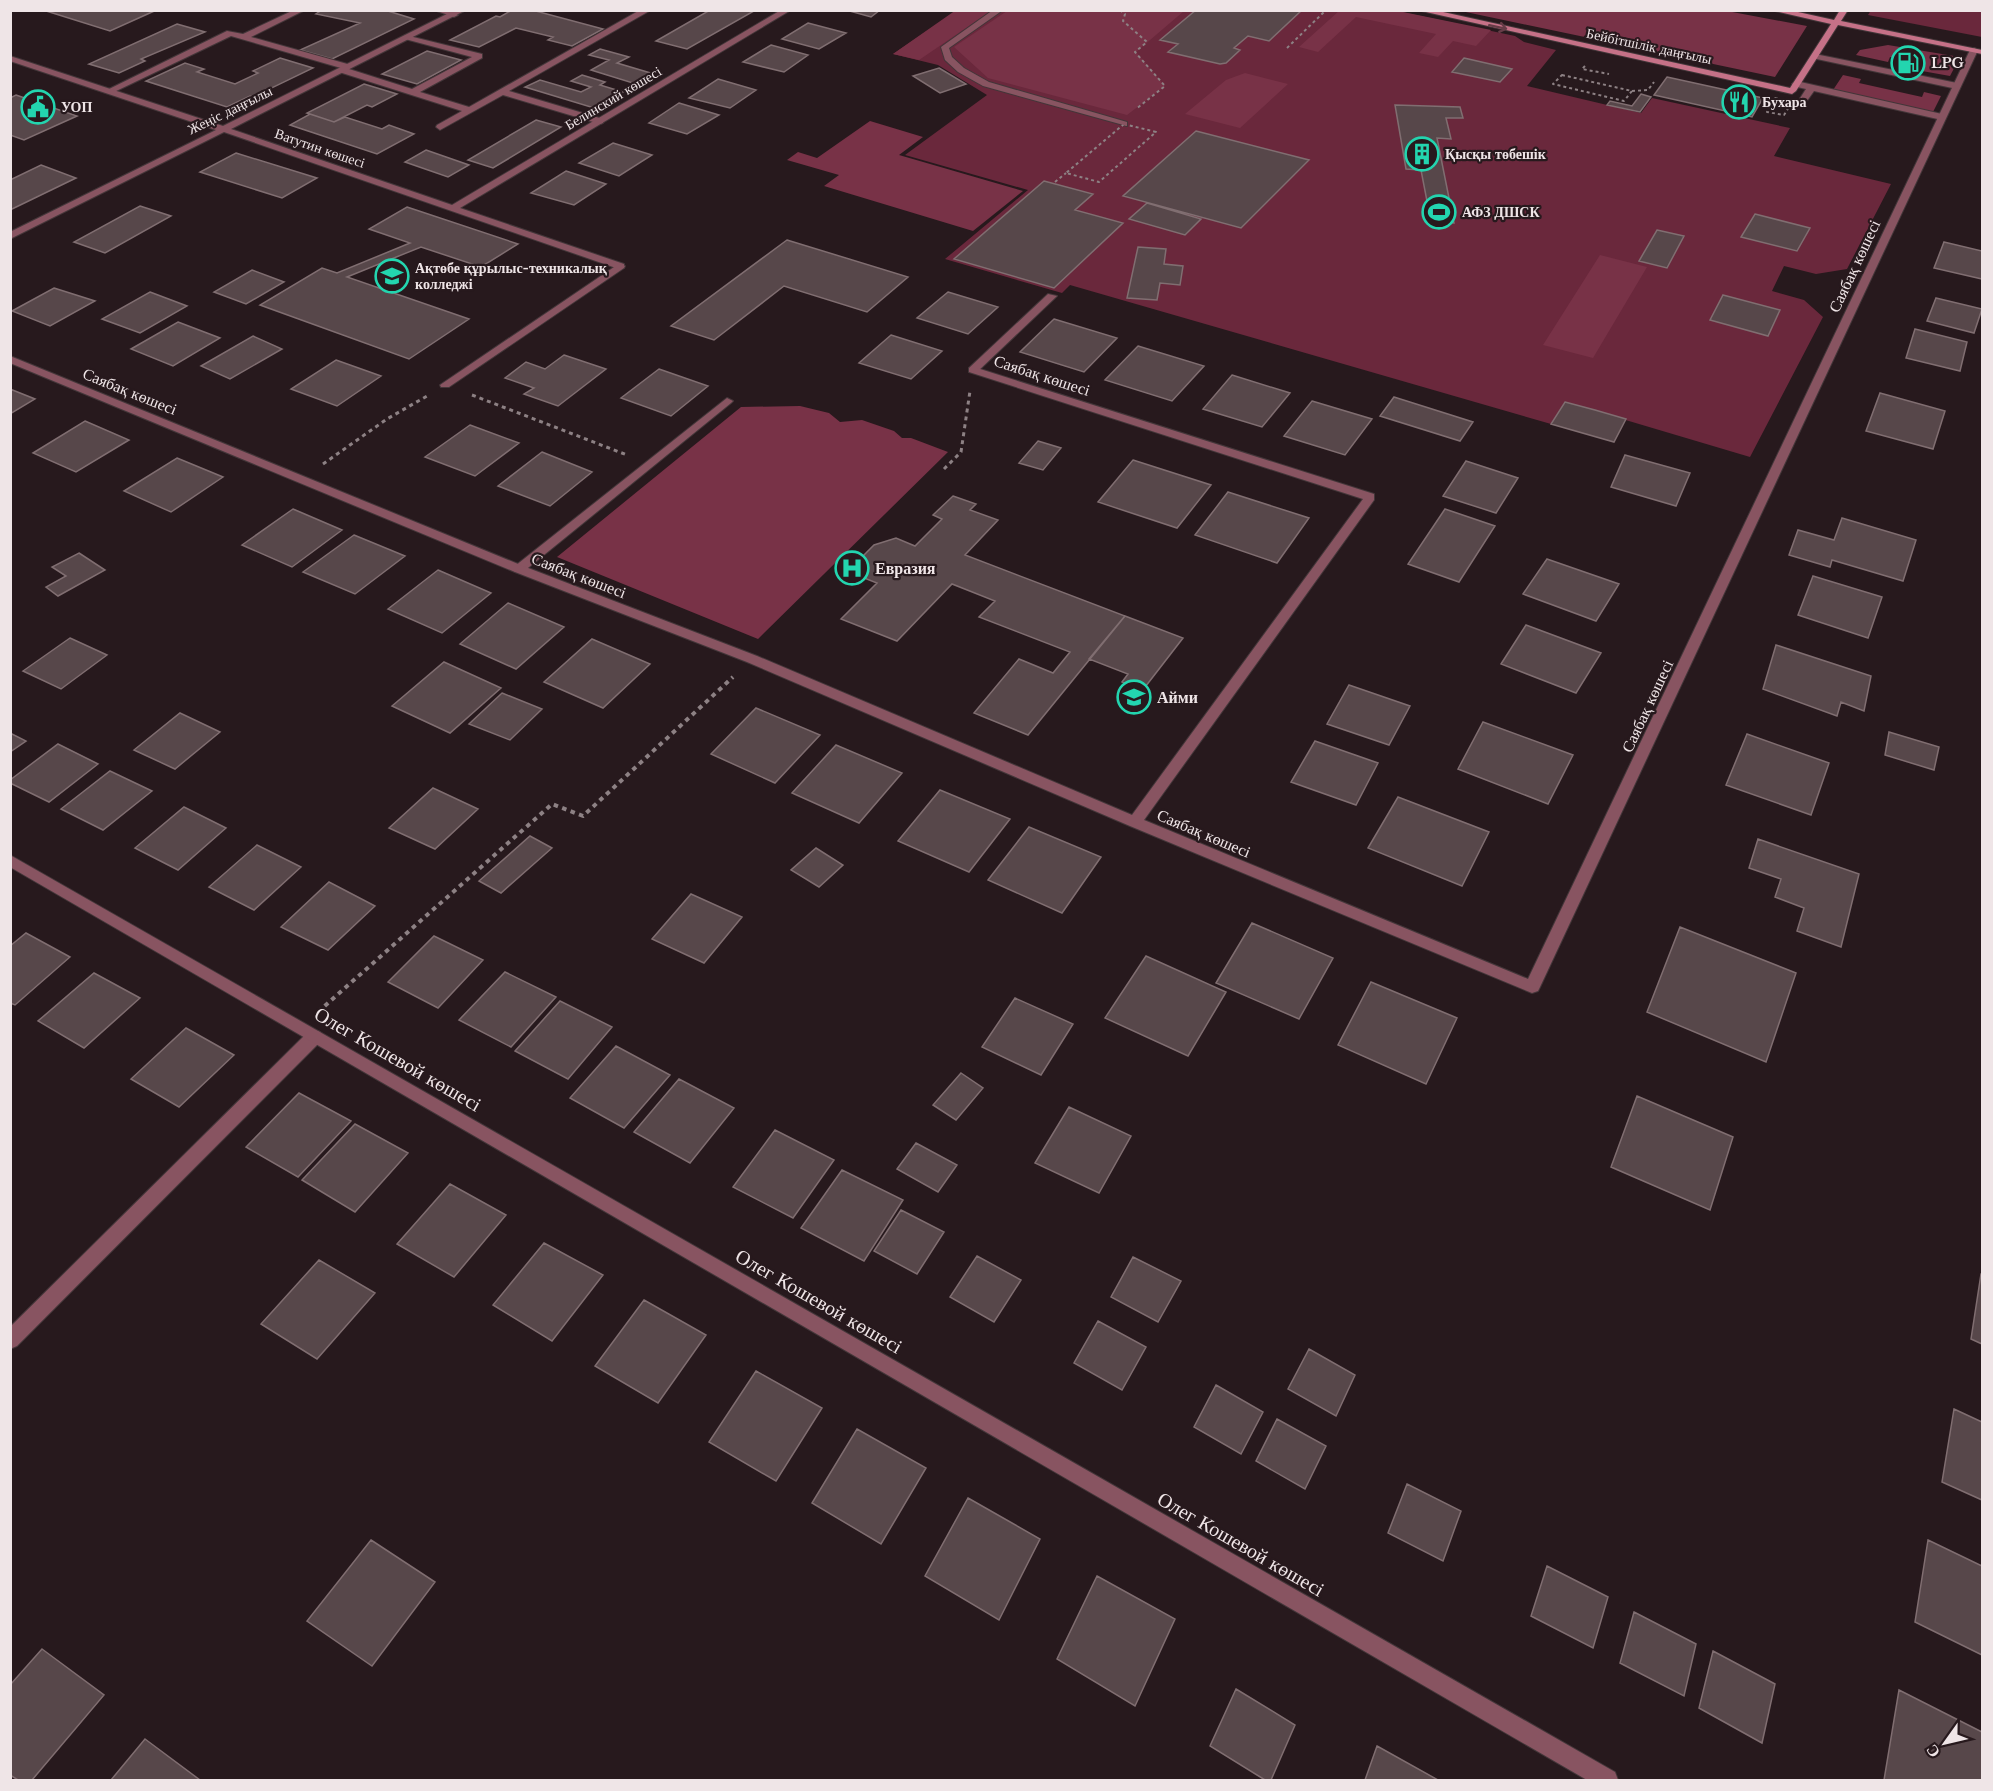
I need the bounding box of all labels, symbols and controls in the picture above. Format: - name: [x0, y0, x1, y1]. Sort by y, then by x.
- one-way arrow: [1488, 22, 1508, 33]
- street label: Бейбітшілік даңғылы: [1585, 24, 1714, 68]
- fuel station icon: LPG: [1890, 45, 1926, 81]
- place label: LPG: [1931, 54, 1965, 72]
- street label: Белинский көшесі: [561, 62, 665, 134]
- street label: Жеңіс даңғылы: [185, 81, 276, 138]
- restaurant icon: Бухара: [1721, 84, 1757, 120]
- public building icon: УОП: [20, 89, 56, 125]
- place label: Бухара: [1762, 93, 1807, 111]
- place label: УОП: [61, 98, 92, 116]
- street label: Ватутин көшесі: [272, 124, 368, 172]
- building icon: Қысқы төбешік: [1404, 136, 1440, 172]
- place label: Қысқы төбешік: [1445, 145, 1547, 163]
- sports icon: АФЗ ДШСК: [1421, 194, 1457, 230]
- place label: АФЗ ДШСК: [1462, 203, 1540, 221]
- street label: Саябақ көшесі: [1824, 216, 1884, 315]
- school or university icon: Ақтөбе құрылыс-техникалық колледжі: [374, 258, 410, 294]
- place label: Ақтөбе құрылыс-техникалық колледжі: [415, 259, 608, 293]
- street label: Саябақ көшесі: [991, 350, 1093, 400]
- street label: Саябақ көшесі: [80, 363, 181, 419]
- street label: Саябақ көшесі: [529, 548, 630, 602]
- hospital icon: Евразия: [834, 550, 870, 586]
- place label: Евразия: [875, 558, 936, 578]
- street label: Саябақ көшесі: [1617, 656, 1677, 755]
- school or university icon: Айми: [1116, 679, 1152, 715]
- place label: Айми: [1157, 687, 1198, 707]
- street label: Саябақ көшесі: [1154, 804, 1254, 862]
- street label: Олег Кошевой көшесі: [310, 1001, 486, 1117]
- street label: Олег Кошевой көшесі: [731, 1243, 907, 1359]
- street label: Олег Кошевой көшесі: [1153, 1486, 1329, 1602]
- north arrow: [1915, 1713, 1975, 1773]
- text: С: [1921, 1741, 1944, 1762]

